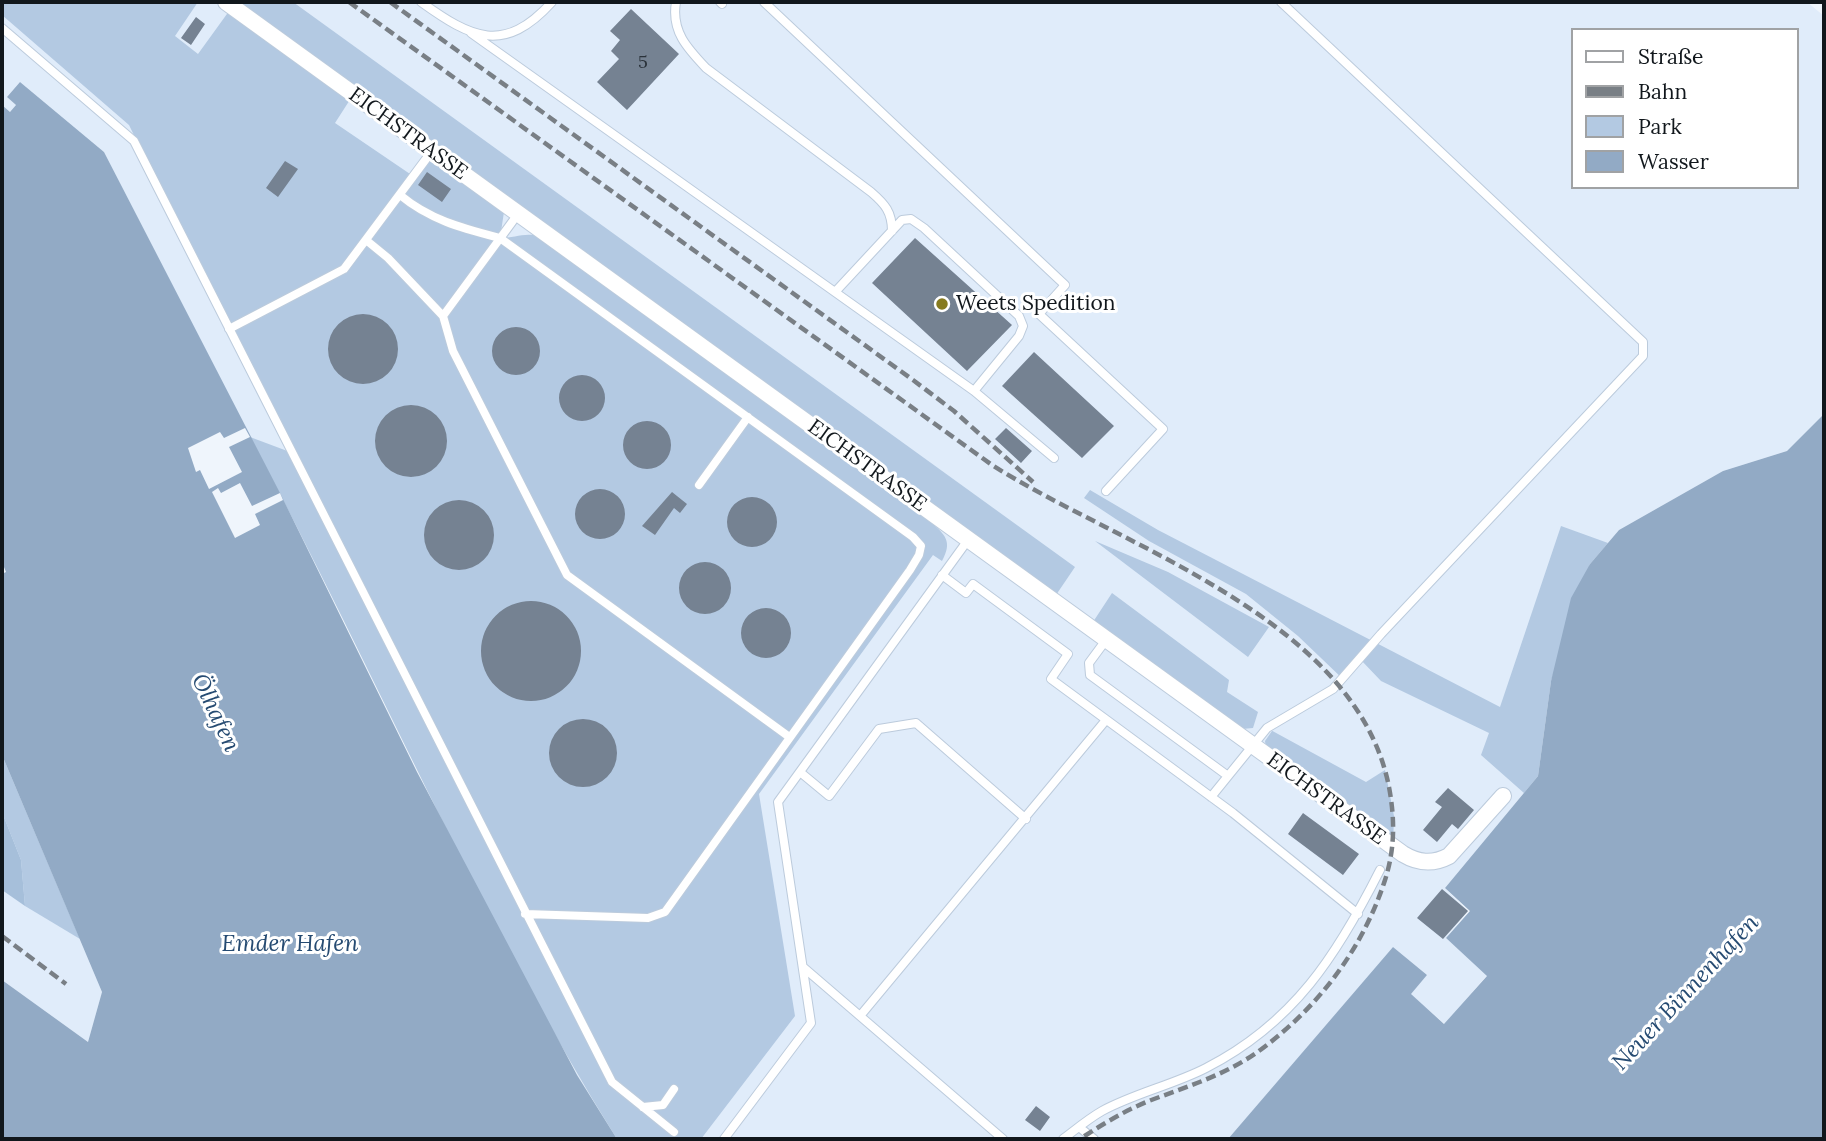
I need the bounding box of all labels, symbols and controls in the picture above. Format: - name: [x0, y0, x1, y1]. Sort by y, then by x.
- legend: [1570, 28, 1798, 189]
- text: Straße: [1638, 43, 1703, 70]
- house number: 5: [638, 52, 648, 74]
- text: Bahn: [1638, 78, 1687, 105]
- street label: EICHSTRASSE: [344, 82, 472, 186]
- text: Park: [1638, 113, 1682, 140]
- text: Wasser: [1638, 148, 1709, 175]
- place label: Weets Spedition: [956, 291, 1115, 317]
- marker: Weets Spedition: [934, 296, 950, 312]
- street label: EICHSTRASSE: [803, 414, 931, 518]
- water label: Ölhafen: [185, 670, 245, 756]
- street label: EICHSTRASSE: [1262, 747, 1390, 851]
- water label: Neuer Binnenhafen: [1607, 910, 1765, 1076]
- water label: Emder Hafen: [222, 930, 358, 958]

